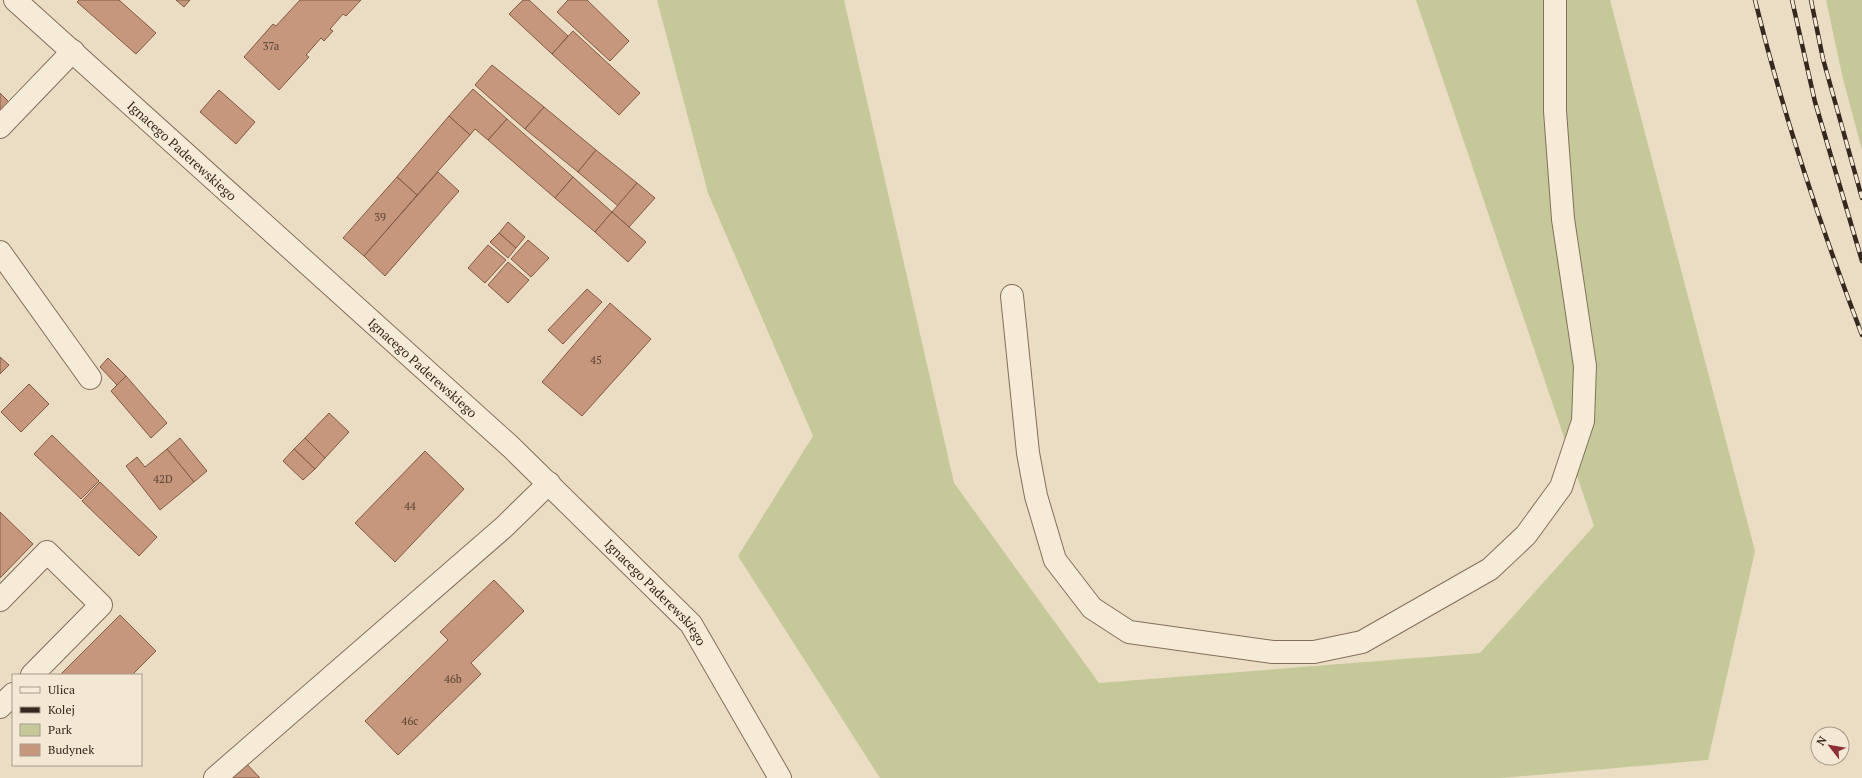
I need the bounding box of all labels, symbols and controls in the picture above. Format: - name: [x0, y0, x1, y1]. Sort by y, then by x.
- house number: 37a: [263, 39, 280, 53]
- street label: Ignacego Paderewskiego: [124, 97, 241, 205]
- house number: 39: [374, 210, 386, 224]
- street label: Ignacego Paderewskiego: [364, 314, 481, 422]
- house number: 45: [590, 353, 602, 367]
- house number: 42D: [153, 472, 173, 486]
- house number: 44: [404, 499, 416, 513]
- street label: Ignacego Paderewskiego: [601, 535, 711, 649]
- house number: 46b: [444, 672, 462, 686]
- legend: [12, 674, 142, 766]
- text: Ulica: [48, 682, 75, 697]
- text: Kolej: [48, 702, 75, 717]
- house number: 46c: [402, 714, 418, 728]
- text: Park: [48, 722, 73, 737]
- north arrow: [1810, 726, 1850, 766]
- text: N: [1813, 733, 1830, 748]
- text: Budynek: [48, 742, 95, 757]

